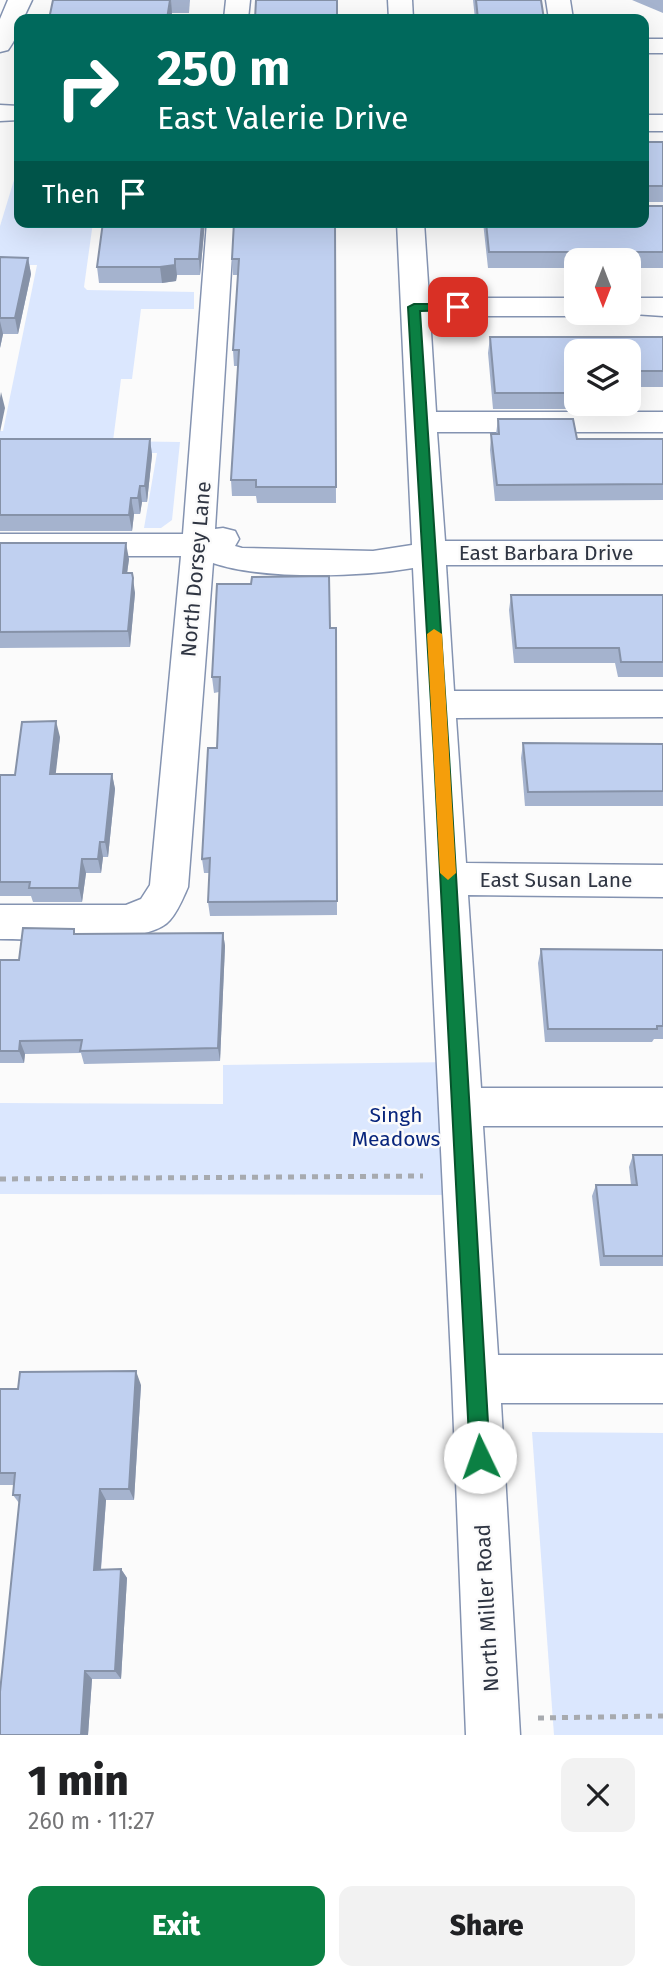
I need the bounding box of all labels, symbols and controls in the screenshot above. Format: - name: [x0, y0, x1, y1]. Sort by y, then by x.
- text: 250 m: [157, 39, 290, 98]
- icon: right: [42, 42, 133, 133]
- text: East Valerie Drive: [157, 99, 408, 137]
- icon: arrive: [114, 175, 152, 213]
- text: Then: [42, 179, 100, 210]
- north arrow: [564, 248, 640, 326]
- map controls: [564, 248, 641, 416]
- pin: [428, 277, 488, 337]
- icon: arrive: [439, 288, 477, 326]
- button: layers: [564, 339, 641, 416]
- street label: North Dorsey Lane: [175, 480, 217, 658]
- street label: East Barbara Drive: [459, 540, 633, 566]
- street label: East Susan Lane: [479, 867, 633, 893]
- park label: Singh Meadows: [352, 1102, 441, 1152]
- position arrow: [443, 1420, 517, 1494]
- street label: North Miller Road: [470, 1523, 504, 1693]
- text: 1 min: [28, 1756, 129, 1806]
- button: close: [561, 1758, 635, 1832]
- text: 260 m · 11:27: [28, 1807, 154, 1835]
- button: Exit: [28, 1886, 325, 1966]
- button: Share: [339, 1886, 635, 1966]

